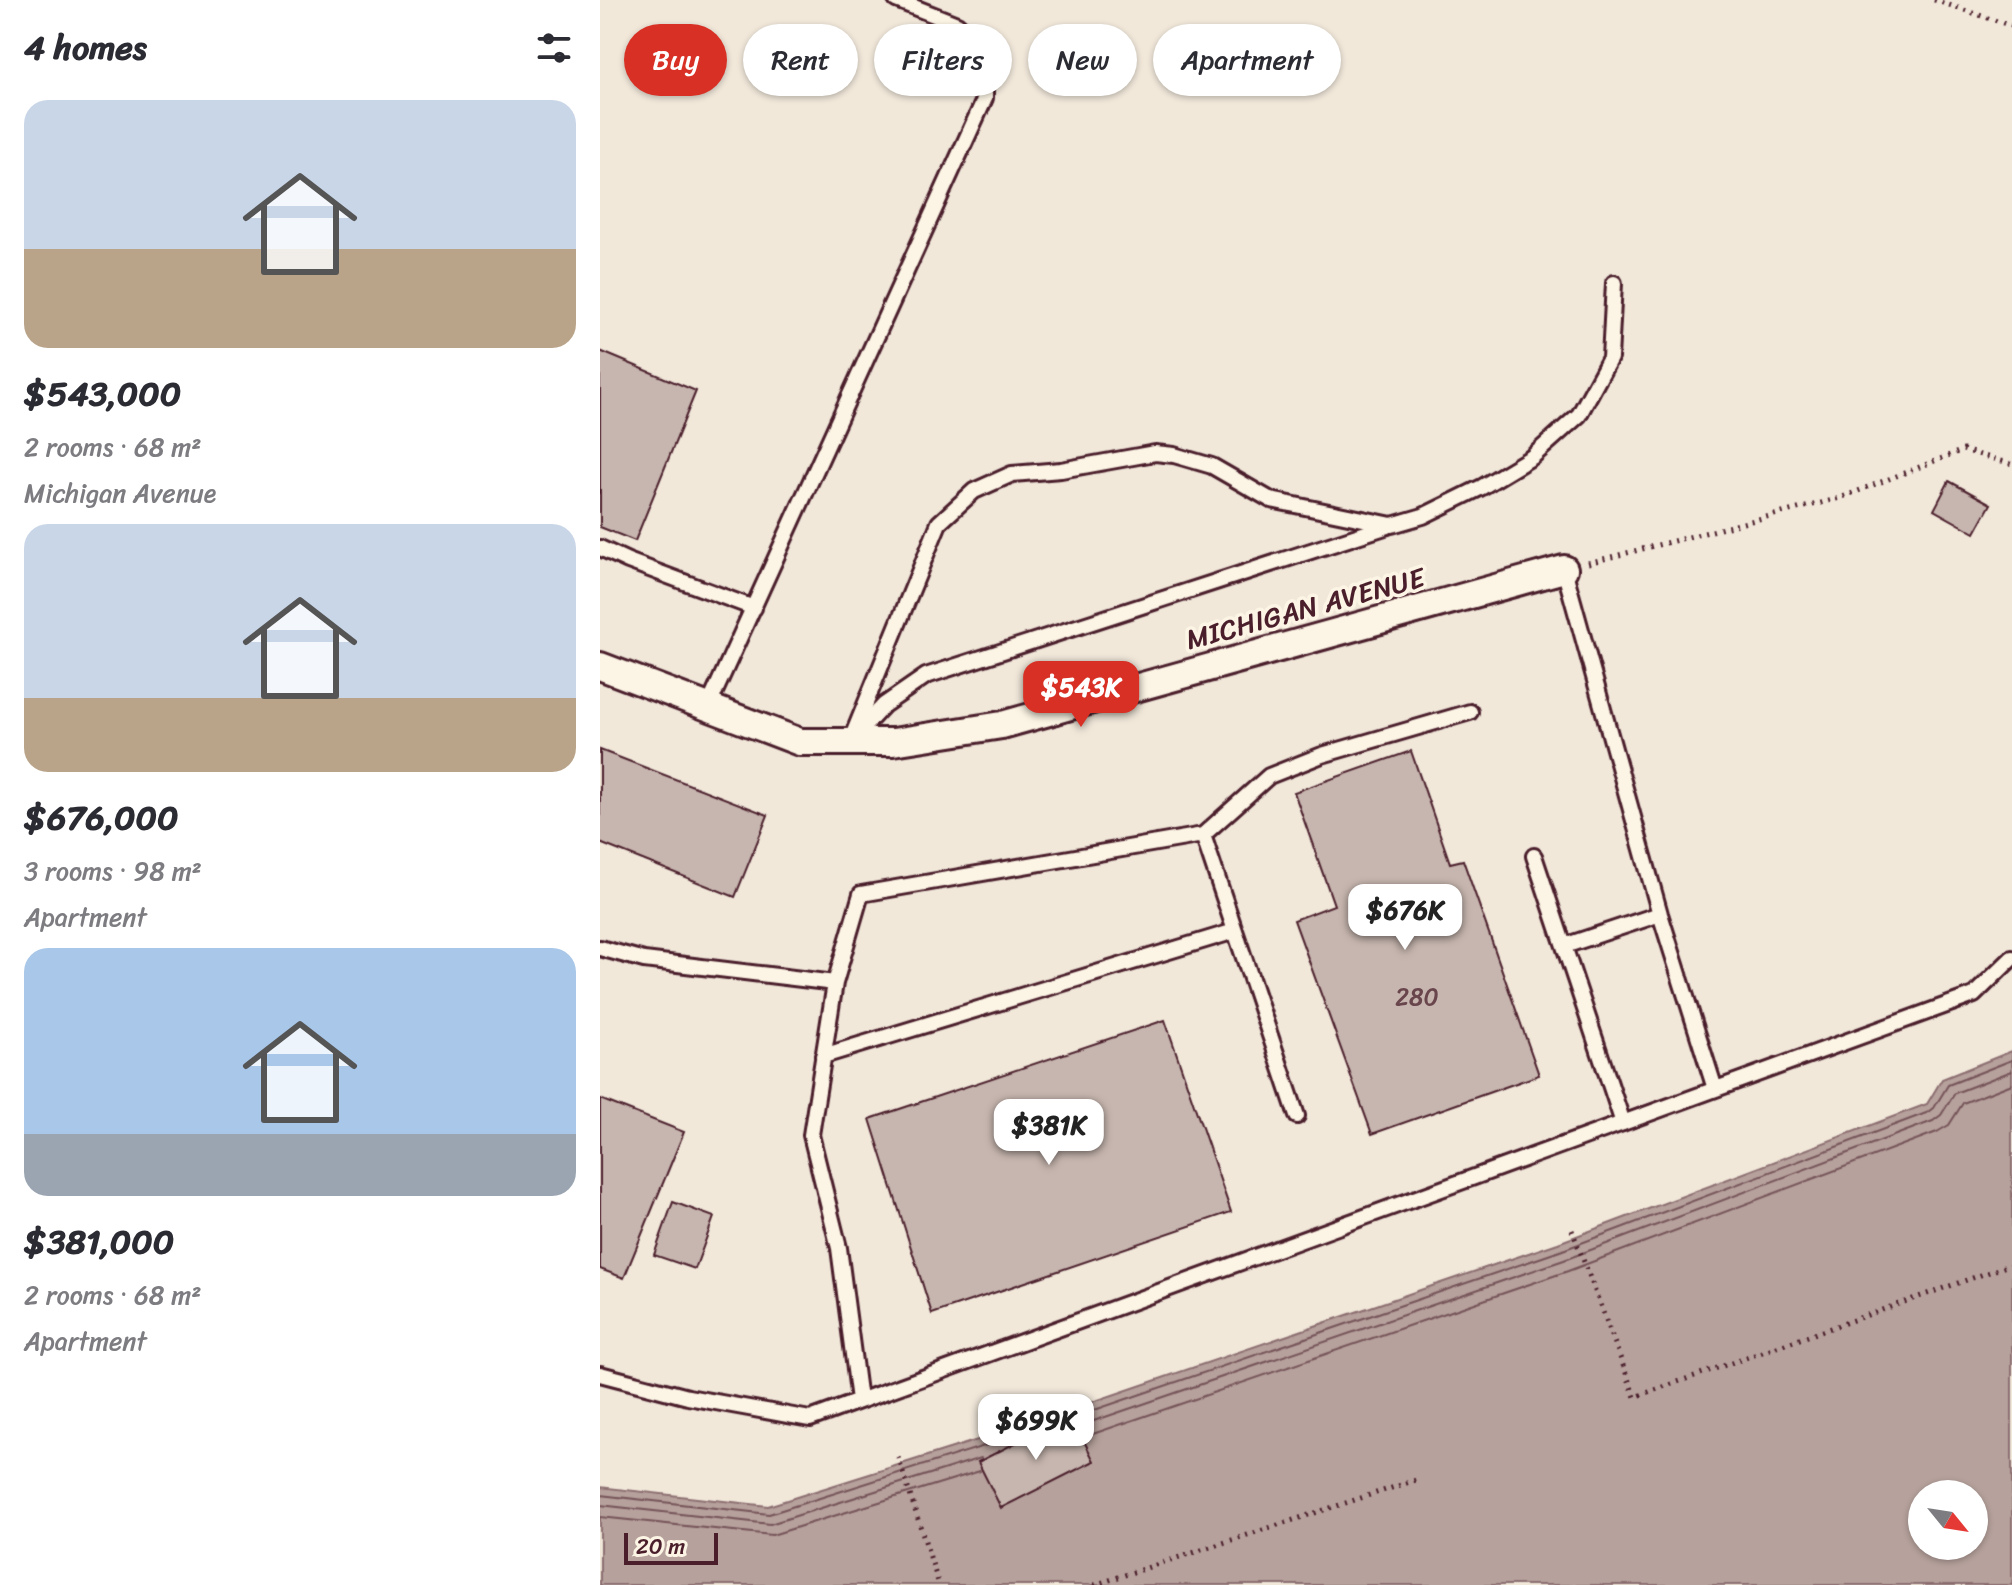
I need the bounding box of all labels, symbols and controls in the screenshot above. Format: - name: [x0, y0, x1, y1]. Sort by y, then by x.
- text: 4 homes: [24, 18, 147, 78]
- chip: Buy: [624, 24, 727, 96]
- chip: Rent: [743, 24, 858, 96]
- chip: Filters: [874, 24, 1012, 96]
- chip: New: [1028, 24, 1137, 96]
- chip: Apartment: [1153, 24, 1341, 96]
- icon: filters: [532, 26, 576, 70]
- icon: home: [228, 152, 372, 296]
- text: $543,000: [24, 364, 181, 424]
- text: 2 rooms · 68 m²: [24, 424, 201, 470]
- text: Michigan Avenue: [24, 470, 216, 516]
- street label: MICHIGAN AVENUE: [1180, 553, 1432, 664]
- icon: home: [228, 576, 372, 720]
- pin: $543K: [1025, 661, 1137, 729]
- text: $543K: [1041, 664, 1121, 710]
- text: $676,000: [24, 788, 179, 848]
- text: 3 rooms · 98 m²: [24, 848, 202, 894]
- pin: $676K: [1349, 884, 1461, 952]
- text: $676K: [1366, 887, 1444, 933]
- text: Apartment: [24, 894, 147, 940]
- house number: 280: [1395, 976, 1439, 1018]
- icon: home: [228, 1000, 372, 1144]
- pin: $381K: [993, 1099, 1105, 1167]
- text: $381K: [1012, 1102, 1086, 1148]
- text: $381,000: [24, 1212, 174, 1272]
- text: 2 rooms · 68 m²: [24, 1272, 201, 1318]
- text: Apartment: [24, 1318, 147, 1364]
- pin: $699K: [980, 1394, 1092, 1462]
- text: $699K: [996, 1397, 1076, 1443]
- north arrow: [1908, 1480, 1988, 1560]
- map controls: [1908, 1480, 1988, 1560]
- text: 20 m: [636, 1527, 685, 1566]
- scale bar: [624, 1529, 718, 1565]

